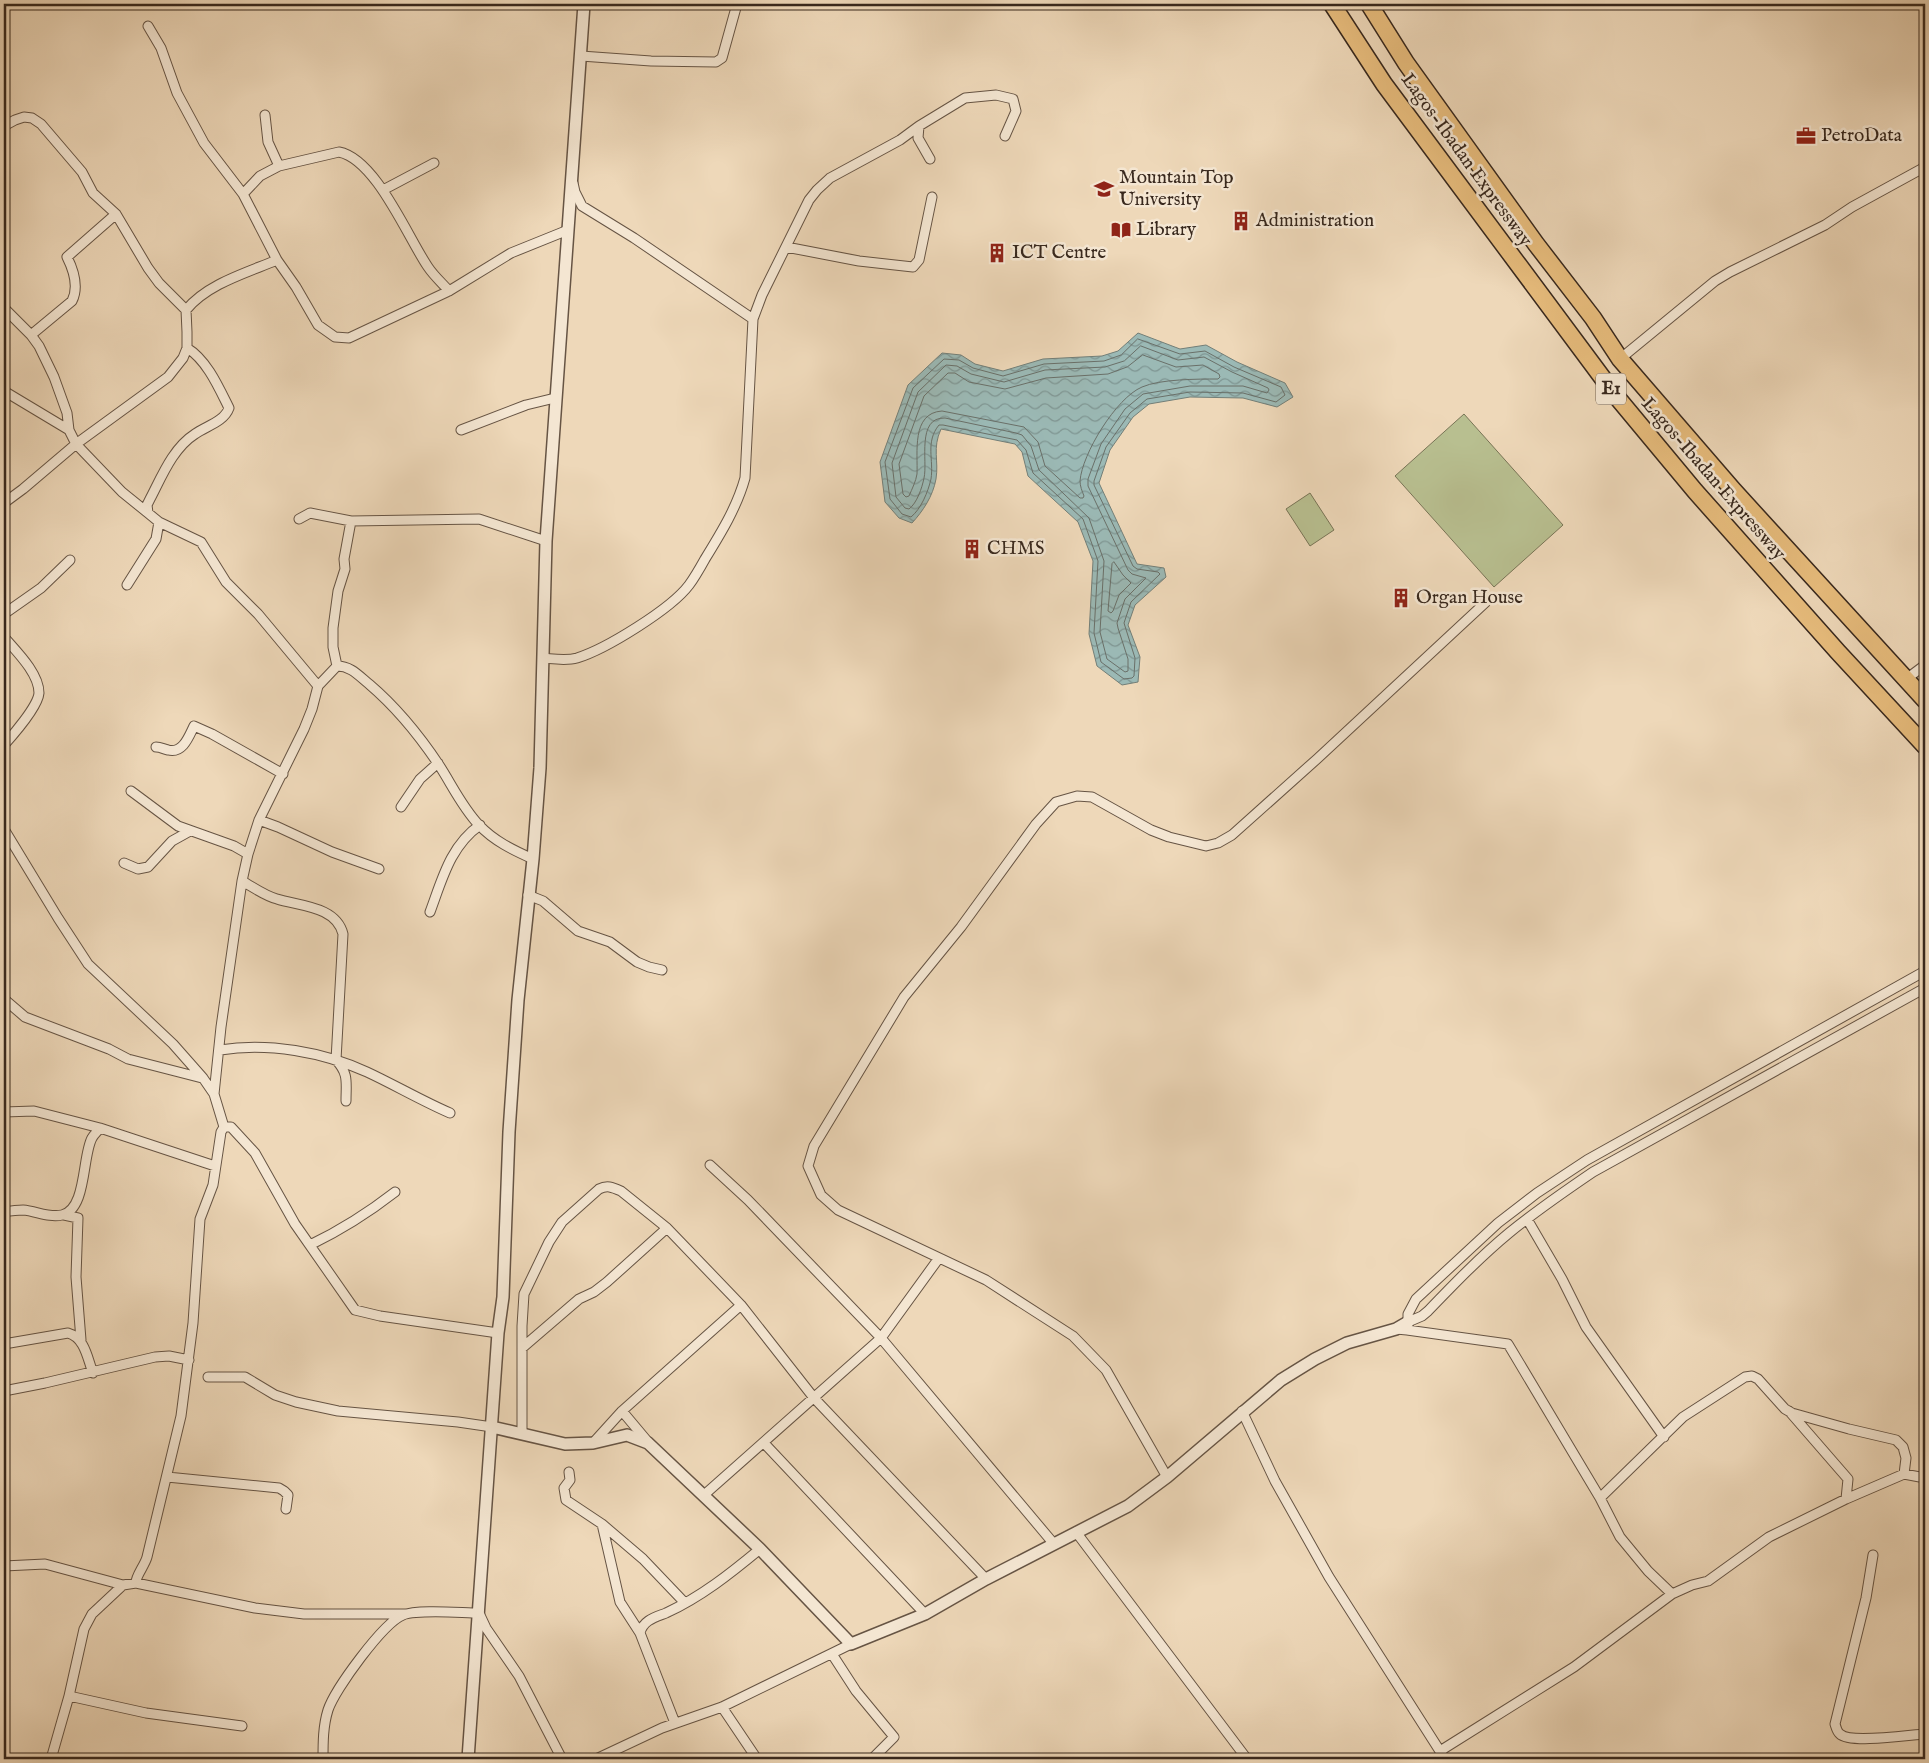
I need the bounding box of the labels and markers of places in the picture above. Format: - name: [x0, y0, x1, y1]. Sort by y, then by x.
- place label: PetroData: [1821, 124, 1903, 148]
- office icon: PetroData: [1795, 125, 1817, 147]
- place label: Mountain Top University: [1119, 166, 1234, 212]
- school or university icon: Mountain Top University: [1093, 178, 1115, 200]
- place label: Administration: [1255, 209, 1374, 233]
- building icon: Administration: [1230, 210, 1252, 232]
- place label: Library: [1136, 218, 1197, 242]
- library icon: Library: [1110, 219, 1132, 241]
- place label: ICT Centre: [1012, 241, 1106, 265]
- building icon: ICT Centre: [986, 242, 1008, 264]
- place label: CHMS: [987, 537, 1045, 561]
- building icon: CHMS: [961, 538, 983, 560]
- place label: Organ House: [1416, 586, 1523, 610]
- building icon: Organ House: [1390, 587, 1412, 609]

